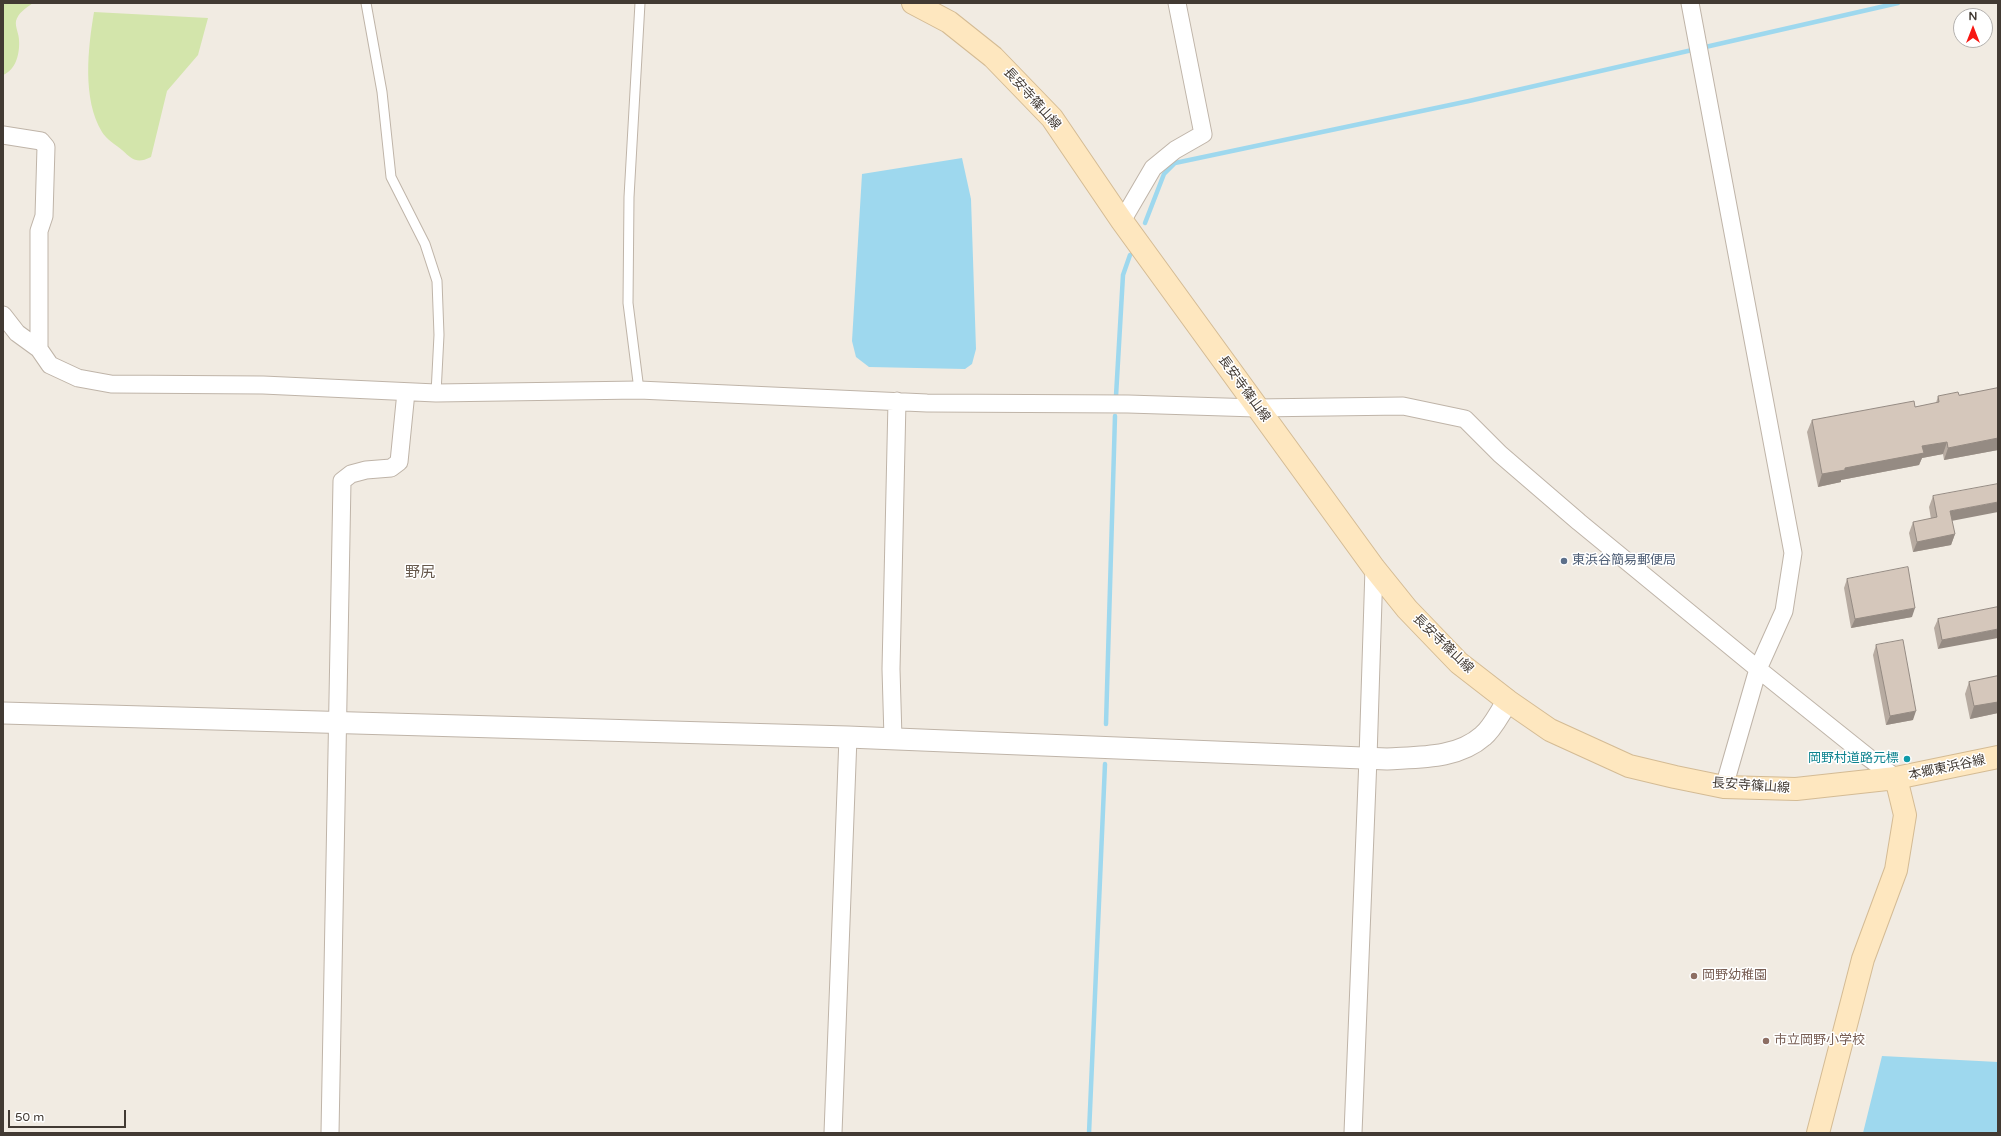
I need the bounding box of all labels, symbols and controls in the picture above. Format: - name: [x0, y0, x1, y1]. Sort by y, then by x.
- north arrow: [1953, 8, 1993, 48]
- text: N: [1969, 10, 1977, 23]
- street label: 長安寺篠山線: [1000, 65, 1064, 133]
- street label: 長安寺篠山線: [1215, 353, 1273, 425]
- place label: 東浜谷簡易郵便局: [1572, 553, 1676, 569]
- marker: 東浜谷簡易郵便局: [1559, 556, 1569, 566]
- district label: 野尻: [405, 564, 435, 582]
- street label: 長安寺篠山線: [1410, 611, 1476, 677]
- place label: 岡野村道路元標: [1808, 751, 1899, 767]
- street label: 本郷東浜谷線: [1907, 752, 1987, 784]
- marker: 岡野村道路元標: [1902, 754, 1912, 764]
- street label: 長安寺篠山線: [1712, 775, 1790, 797]
- place label: 岡野幼稚園: [1702, 968, 1767, 984]
- marker: 岡野幼稚園: [1689, 971, 1699, 981]
- place label: 市立岡野小学校: [1774, 1033, 1865, 1049]
- marker: 市立岡野小学校: [1761, 1036, 1771, 1046]
- scale bar: [10, 1102, 128, 1128]
- text: 50 m: [15, 1110, 44, 1124]

